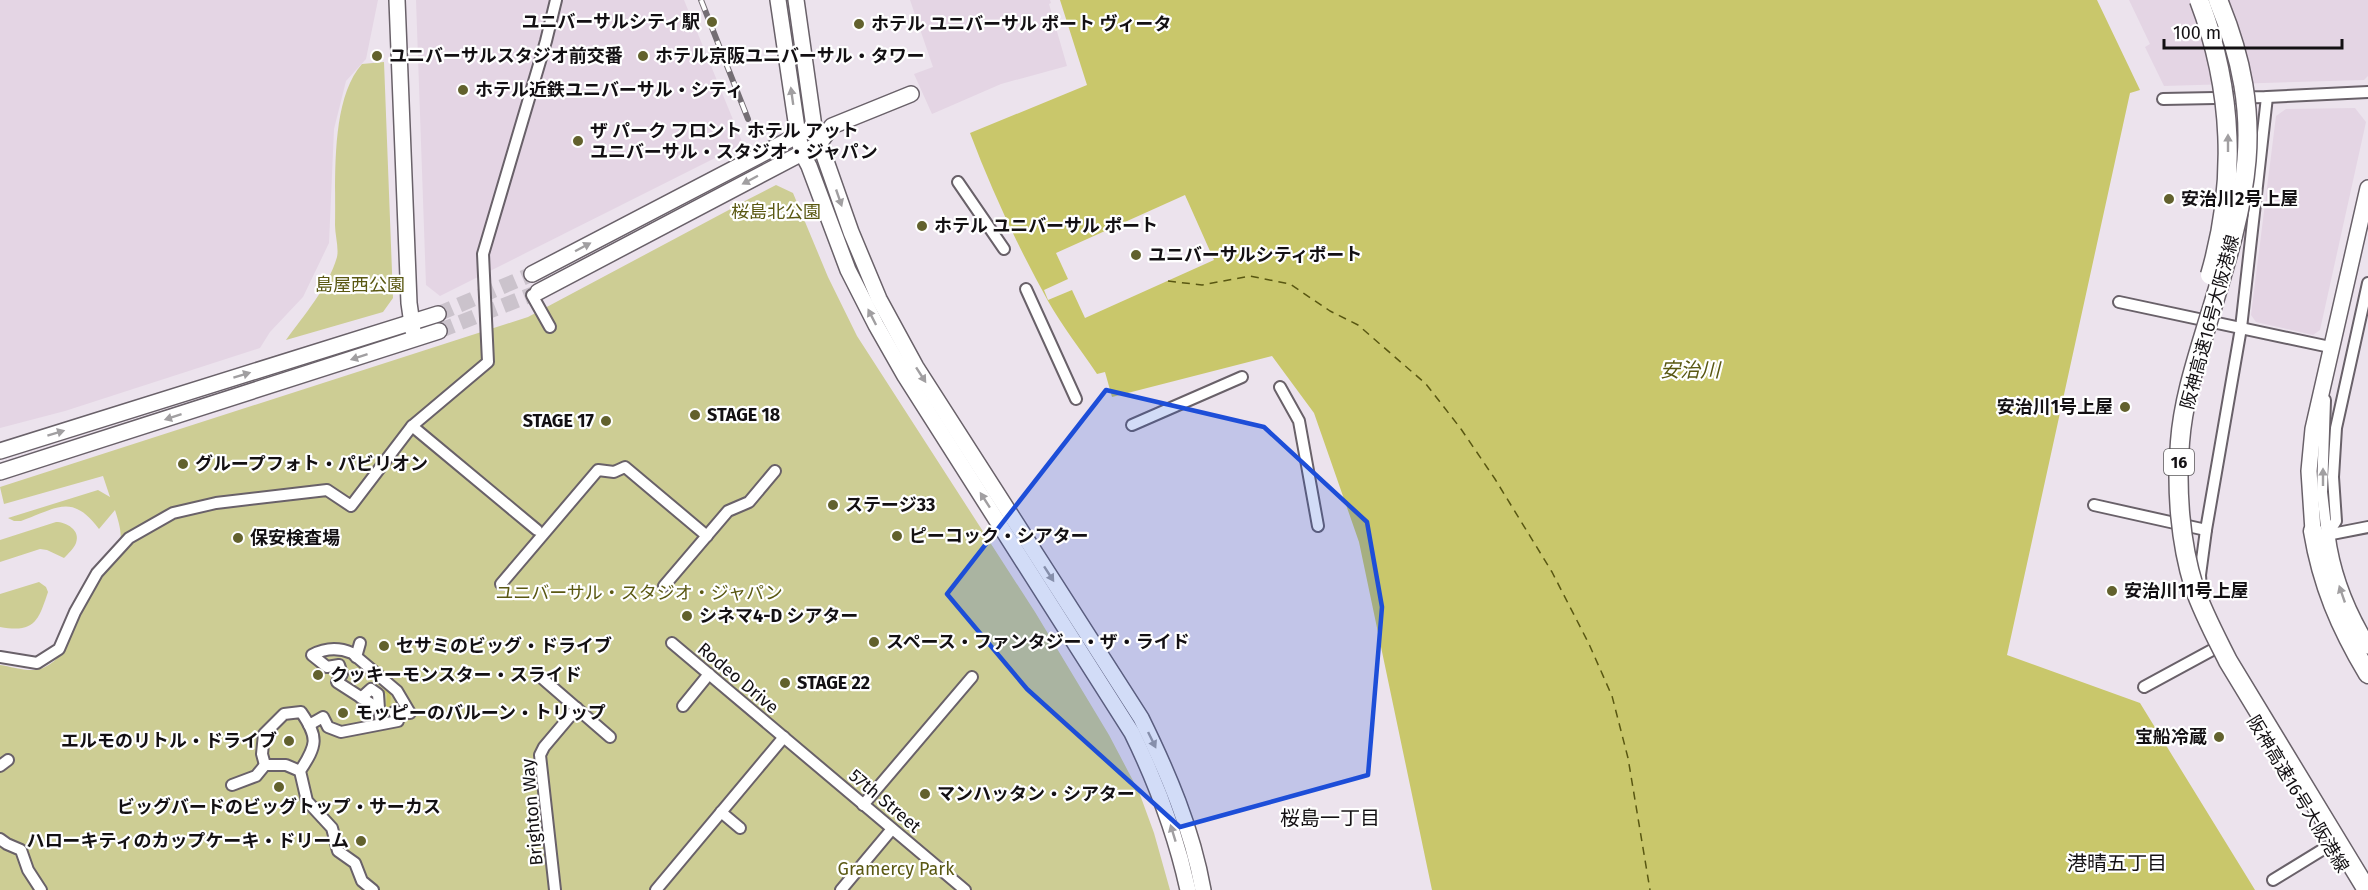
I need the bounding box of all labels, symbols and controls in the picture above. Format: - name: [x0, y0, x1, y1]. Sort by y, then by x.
- place label: ユニバーサルシティ駅: [521, 11, 700, 33]
- scale bar: [2164, 12, 2342, 50]
- place label: ホテル ユニバーサル ポート ヴィータ: [871, 13, 1171, 35]
- marker: ユニバーサルシティ駅: [705, 15, 719, 29]
- marker: ホテル ユニバーサル ポート ヴィータ: [852, 17, 866, 31]
- text: 100 m: [2173, 22, 2221, 44]
- place label: ユニバーサルスタジオ前交番: [389, 45, 623, 67]
- place label: ホテル京阪ユニバーサル・タワー: [655, 45, 925, 67]
- marker: ユニバーサルスタジオ前交番: [370, 49, 384, 63]
- marker: ホテル京阪ユニバーサル・タワー: [636, 49, 650, 63]
- place label: ホテル近鉄ユニバーサル・シティ: [475, 79, 744, 101]
- marker: ホテル近鉄ユニバーサル・シティ: [456, 83, 470, 97]
- one-way arrow: [787, 86, 796, 105]
- place label: ザ パーク フロント ホテル アット ユニバーサル・スタジオ・ジャパン: [590, 120, 878, 163]
- marker: ザ パーク フロント ホテル アット ユニバーサル・スタジオ・ジャパン: [571, 134, 585, 148]
- one-way arrow: [2223, 134, 2233, 153]
- one-way arrow: [742, 175, 759, 185]
- place label: 安治川2号上屋: [2181, 188, 2298, 210]
- one-way arrow: [834, 190, 844, 208]
- marker: 安治川2号上屋: [2162, 192, 2176, 206]
- park label: 桜島北公園: [731, 201, 821, 223]
- place label: ホテル ユニバーサル ポート: [934, 215, 1158, 237]
- marker: ホテル ユニバーサル ポート: [915, 219, 929, 233]
- street label: 阪神高速16号大阪港線: [2176, 233, 2244, 411]
- one-way arrow: [575, 242, 592, 252]
- place label: ユニバーサルシティポート: [1148, 244, 1363, 266]
- marker: ユニバーサルシティポート: [1129, 248, 1143, 262]
- park label: 島屋西公園: [315, 274, 405, 296]
- one-way arrow: [867, 308, 876, 325]
- one-way arrow: [350, 353, 368, 363]
- water label: 安治川: [1660, 358, 1722, 382]
- one-way arrow: [915, 367, 926, 383]
- one-way arrow: [233, 369, 251, 379]
- place label: 安治川1号上屋: [1997, 396, 2113, 418]
- marker: 安治川1号上屋: [2118, 400, 2132, 414]
- place label: STAGE 18: [707, 404, 780, 426]
- marker: STAGE 18: [688, 408, 702, 422]
- place label: STAGE 17: [523, 410, 595, 432]
- one-way arrow: [164, 413, 182, 422]
- marker: STAGE 17: [599, 414, 613, 428]
- one-way arrow: [47, 428, 65, 437]
- road number: 16: [2164, 449, 2194, 475]
- place label: グループフォト・パビリオン: [195, 453, 428, 475]
- marker: グループフォト・パビリオン: [176, 457, 190, 471]
- one-way arrow: [2318, 467, 2328, 486]
- one-way arrow: [979, 493, 991, 509]
- place label: ステージ33: [845, 494, 935, 516]
- marker: ステージ33: [826, 498, 840, 512]
- place label: ピーコック・シアター: [909, 525, 1089, 547]
- place label: 保安検査場: [250, 527, 340, 549]
- marker: ピーコック・シアター: [890, 529, 904, 543]
- marker: 保安検査場: [231, 531, 245, 545]
- one-way arrow: [1044, 566, 1055, 582]
- place label: 安治川11号上屋: [2124, 580, 2248, 602]
- park label: ユニバーサル・スタジオ・ジャパン: [495, 582, 783, 604]
- marker: 安治川11号上屋: [2105, 584, 2119, 598]
- one-way arrow: [2337, 584, 2347, 602]
- place label: シネマ4-D シアター: [699, 605, 858, 627]
- marker: シネマ4-D シアター: [680, 609, 694, 623]
- place label: スペース・ファンタジー・ザ・ライド: [886, 631, 1190, 653]
- place label: セサミのビッグ・ドライブ: [396, 635, 612, 657]
- marker: スペース・ファンタジー・ザ・ライド: [867, 635, 881, 649]
- street label: Rodeo Drive: [693, 638, 783, 718]
- marker: セサミのビッグ・ドライブ: [377, 639, 391, 653]
- place label: クッキーモンスター・スライド: [330, 664, 582, 686]
- marker: クッキーモンスター・スライド: [311, 668, 325, 682]
- place label: STAGE 22: [797, 672, 870, 694]
- marker: STAGE 22: [778, 676, 792, 690]
- place label: モッピーのバルーン・トリップ: [355, 702, 606, 724]
- marker: モッピーのバルーン・トリップ: [336, 706, 350, 720]
- street label: 阪神高速16号大阪港線: [2242, 711, 2354, 877]
- place label: 宝船冷蔵: [2135, 726, 2207, 748]
- place label: エルモのリトル・ドライブ: [61, 730, 277, 752]
- marker: 宝船冷蔵: [2212, 730, 2226, 744]
- one-way arrow: [1147, 731, 1157, 748]
- marker: エルモのリトル・ドライブ: [282, 734, 296, 748]
- street label: Brighton Way: [516, 757, 548, 867]
- street label: 57th Street: [845, 765, 926, 838]
- marker: ビッグバードのビッグトップ・サーカス: [272, 780, 286, 794]
- place label: マンハッタン・シアター: [937, 783, 1135, 805]
- marker: マンハッタン・シアター: [918, 787, 932, 801]
- place label: ビッグバードのビッグトップ・サーカス: [117, 796, 441, 818]
- district label: 桜島一丁目: [1280, 806, 1380, 830]
- one-way arrow: [1168, 824, 1177, 842]
- place label: ハローキティのカップケーキ・ドリーム: [27, 830, 349, 852]
- marker: ハローキティのカップケーキ・ドリーム: [354, 834, 368, 848]
- district label: 港晴五丁目: [2067, 851, 2167, 875]
- park label: Gramercy Park: [838, 858, 955, 880]

